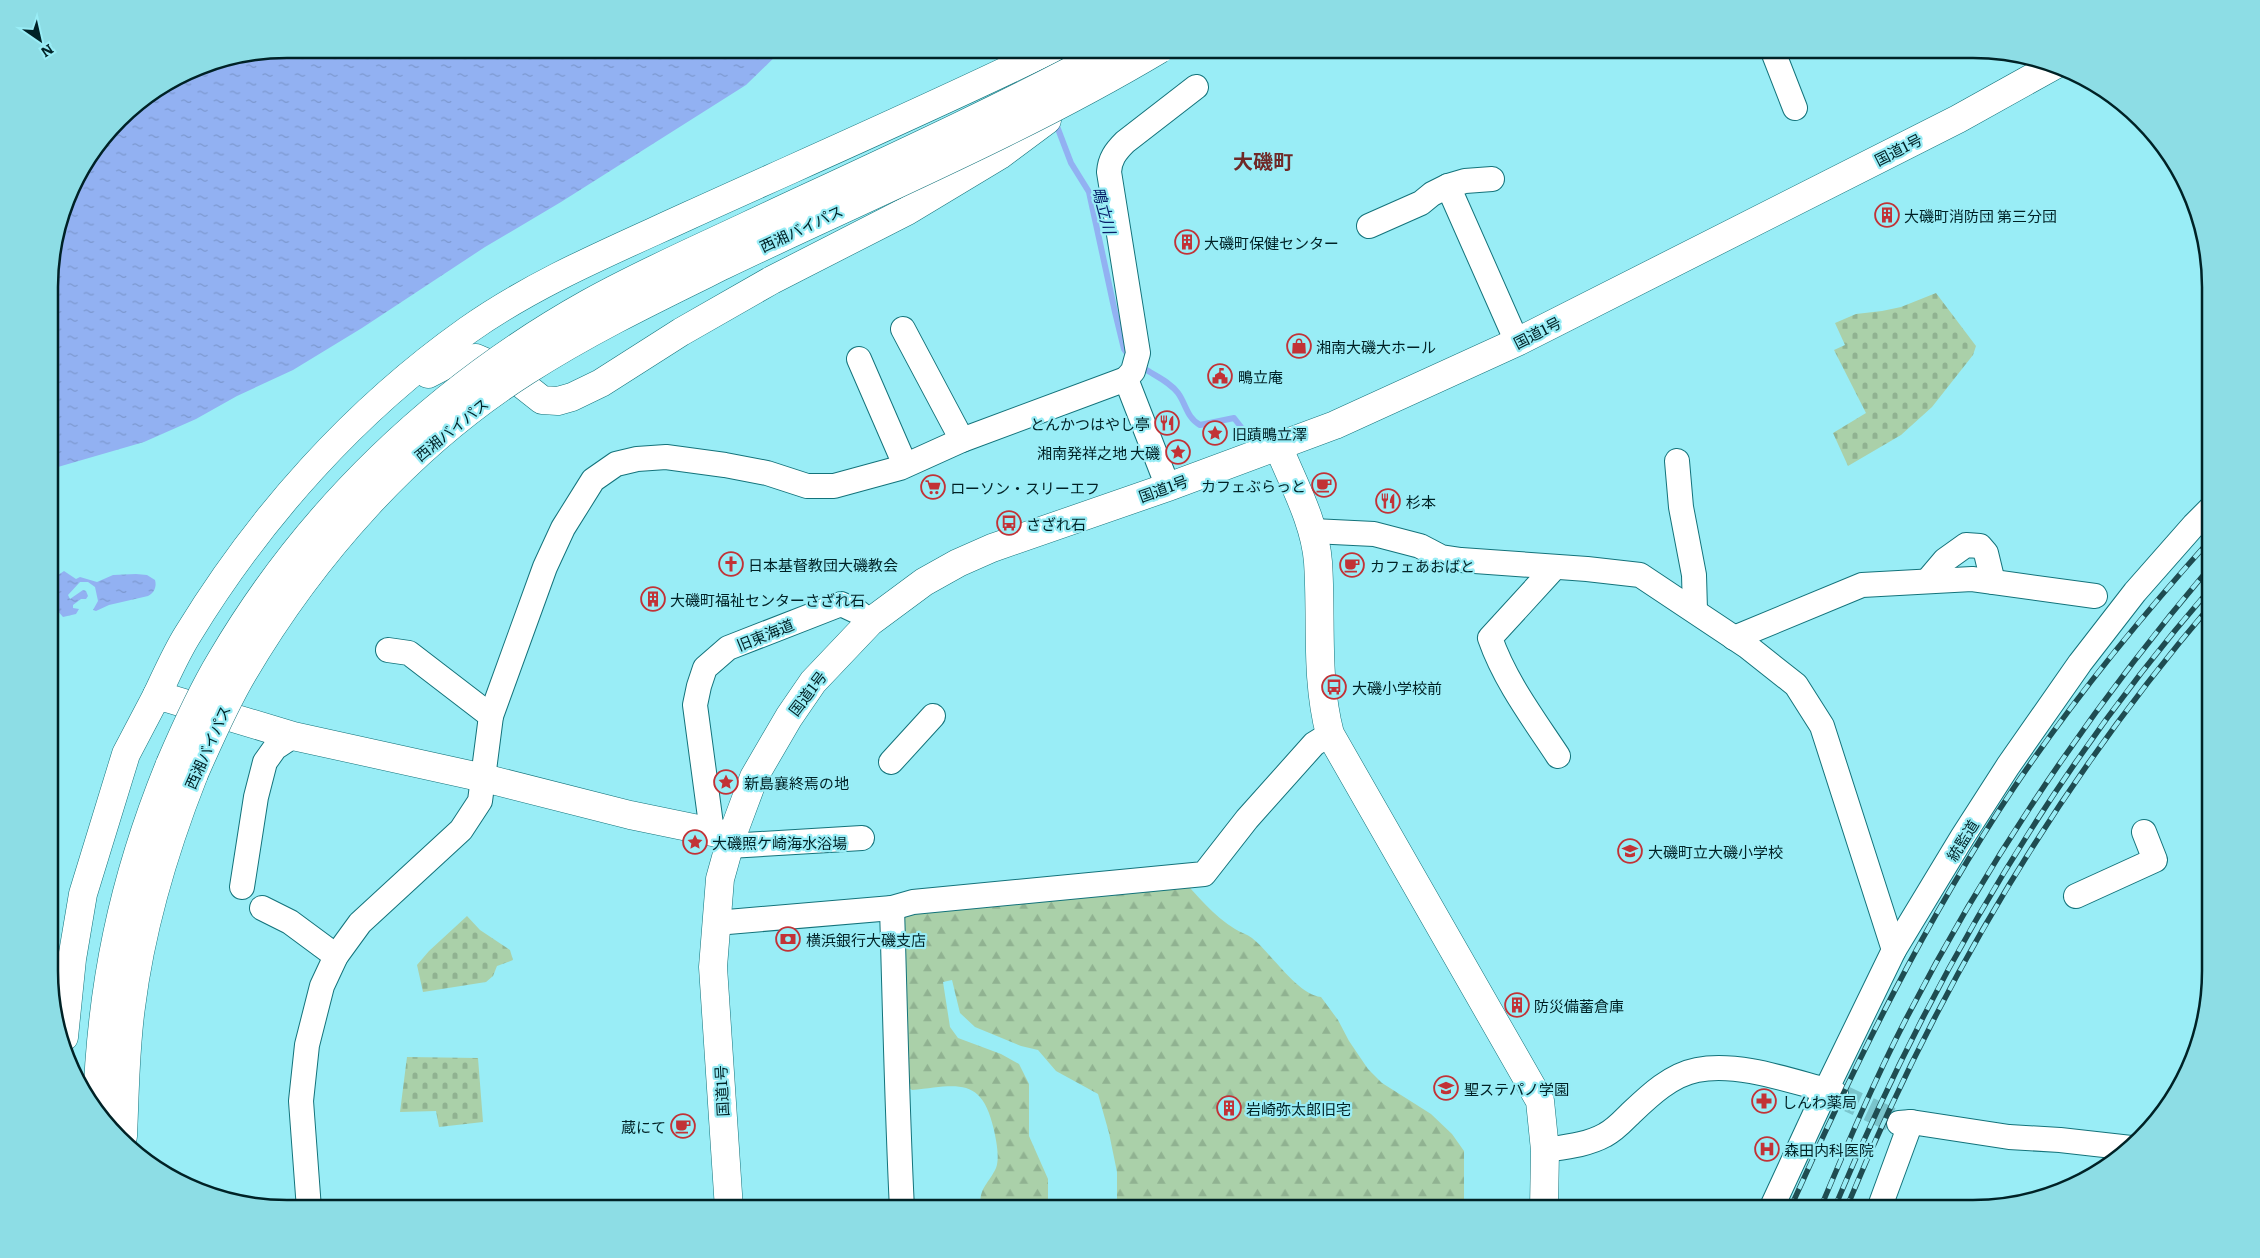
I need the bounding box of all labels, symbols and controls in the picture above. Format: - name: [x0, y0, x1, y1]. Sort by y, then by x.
- north arrow: [15, 15, 65, 65]
- text: N: [37, 40, 58, 63]
- street label: 国道1号: [1870, 127, 1926, 171]
- district label: 大磯町: [1233, 145, 1293, 175]
- water label: 鴫立川: [1087, 184, 1123, 238]
- street label: 西湘バイパス: [755, 199, 847, 257]
- building icon: 大磯町消防団 第三分団: [1874, 202, 1900, 228]
- place label: 大磯町消防団 第三分団: [1904, 204, 2057, 227]
- building icon: 大磯町保健センター: [1174, 229, 1200, 255]
- place label: 大磯町保健センター: [1204, 231, 1339, 254]
- street label: 国道1号: [1509, 310, 1565, 354]
- shop icon: 湘南大磯大ホール: [1286, 333, 1312, 359]
- place label: 湘南大磯大ホール: [1316, 335, 1436, 358]
- public building icon: 鴫立庵: [1207, 363, 1233, 389]
- place label: 鴫立庵: [1238, 365, 1283, 388]
- street label: 西湘バイパス: [409, 392, 493, 466]
- restaurant icon: とんかつはやし亭: [1154, 410, 1180, 436]
- place label: とんかつはやし亭: [1030, 412, 1150, 435]
- place icon: 旧蹟鴫立澤: [1202, 420, 1228, 446]
- place label: 旧蹟鴫立澤: [1232, 422, 1307, 445]
- place icon: 湘南発祥之地 大磯: [1165, 439, 1191, 465]
- place label: 湘南発祥之地 大磯: [1037, 441, 1160, 464]
- street label: 国道1号: [1135, 468, 1191, 508]
- cafe icon: カフェぶらっと: [1311, 472, 1337, 498]
- supermarket icon: ローソン・スリーエフ: [920, 474, 946, 500]
- place label: カフェぶらっと: [1201, 474, 1306, 497]
- place label: ローソン・スリーエフ: [950, 476, 1100, 499]
- restaurant icon: 杉本: [1375, 488, 1401, 514]
- place label: 杉本: [1406, 490, 1436, 513]
- bus stop icon: さざれ石: [996, 510, 1022, 536]
- place label: さざれ石: [1026, 512, 1086, 535]
- church icon: 日本基督教団大磯教会: [718, 551, 744, 577]
- cafe icon: カフェあおばと: [1339, 552, 1365, 578]
- place label: 日本基督教団大磯教会: [748, 553, 898, 576]
- place label: カフェあおばと: [1370, 554, 1475, 577]
- building icon: 大磯町福祉センターさざれ石: [640, 586, 666, 612]
- place label: 大磯町福祉センターさざれ石: [670, 588, 865, 611]
- street label: 旧東海道: [733, 612, 797, 656]
- street label: 国道1号: [782, 666, 832, 720]
- bus stop icon: 大磯小学校前: [1321, 674, 1347, 700]
- place label: 大磯小学校前: [1352, 676, 1442, 699]
- street label: 西湘バイパス: [178, 701, 236, 793]
- place icon: 新島襄終焉の地: [713, 769, 739, 795]
- place label: 新島襄終焉の地: [744, 771, 849, 794]
- street label: 統監道: [1940, 815, 1984, 865]
- place icon: 大磯照ケ崎海水浴場: [682, 829, 708, 855]
- place label: 大磯照ケ崎海水浴場: [712, 831, 847, 854]
- school or university icon: 大磯町立大磯小学校: [1617, 838, 1643, 864]
- place label: 大磯町立大磯小学校: [1648, 840, 1783, 863]
- bank icon: 横浜銀行大磯支店: [775, 926, 801, 952]
- place label: 横浜銀行大磯支店: [806, 928, 926, 951]
- building icon: 防災備蓄倉庫: [1504, 992, 1530, 1018]
- place label: 防災備蓄倉庫: [1534, 994, 1624, 1017]
- street label: 国道1号: [708, 1065, 734, 1117]
- school or university icon: 聖ステパノ学園: [1433, 1075, 1459, 1101]
- place label: 聖ステパノ学園: [1464, 1077, 1569, 1100]
- pharmacy icon: しんわ薬局: [1751, 1088, 1777, 1114]
- place label: しんわ薬局: [1782, 1090, 1857, 1113]
- building icon: 岩崎弥太郎旧宅: [1216, 1095, 1242, 1121]
- place label: 岩崎弥太郎旧宅: [1246, 1097, 1351, 1120]
- cafe icon: 蔵にて: [670, 1113, 696, 1139]
- place label: 蔵にて: [621, 1115, 666, 1138]
- hospital icon: 森田内科医院: [1754, 1136, 1780, 1162]
- place label: 森田内科医院: [1784, 1138, 1874, 1161]

